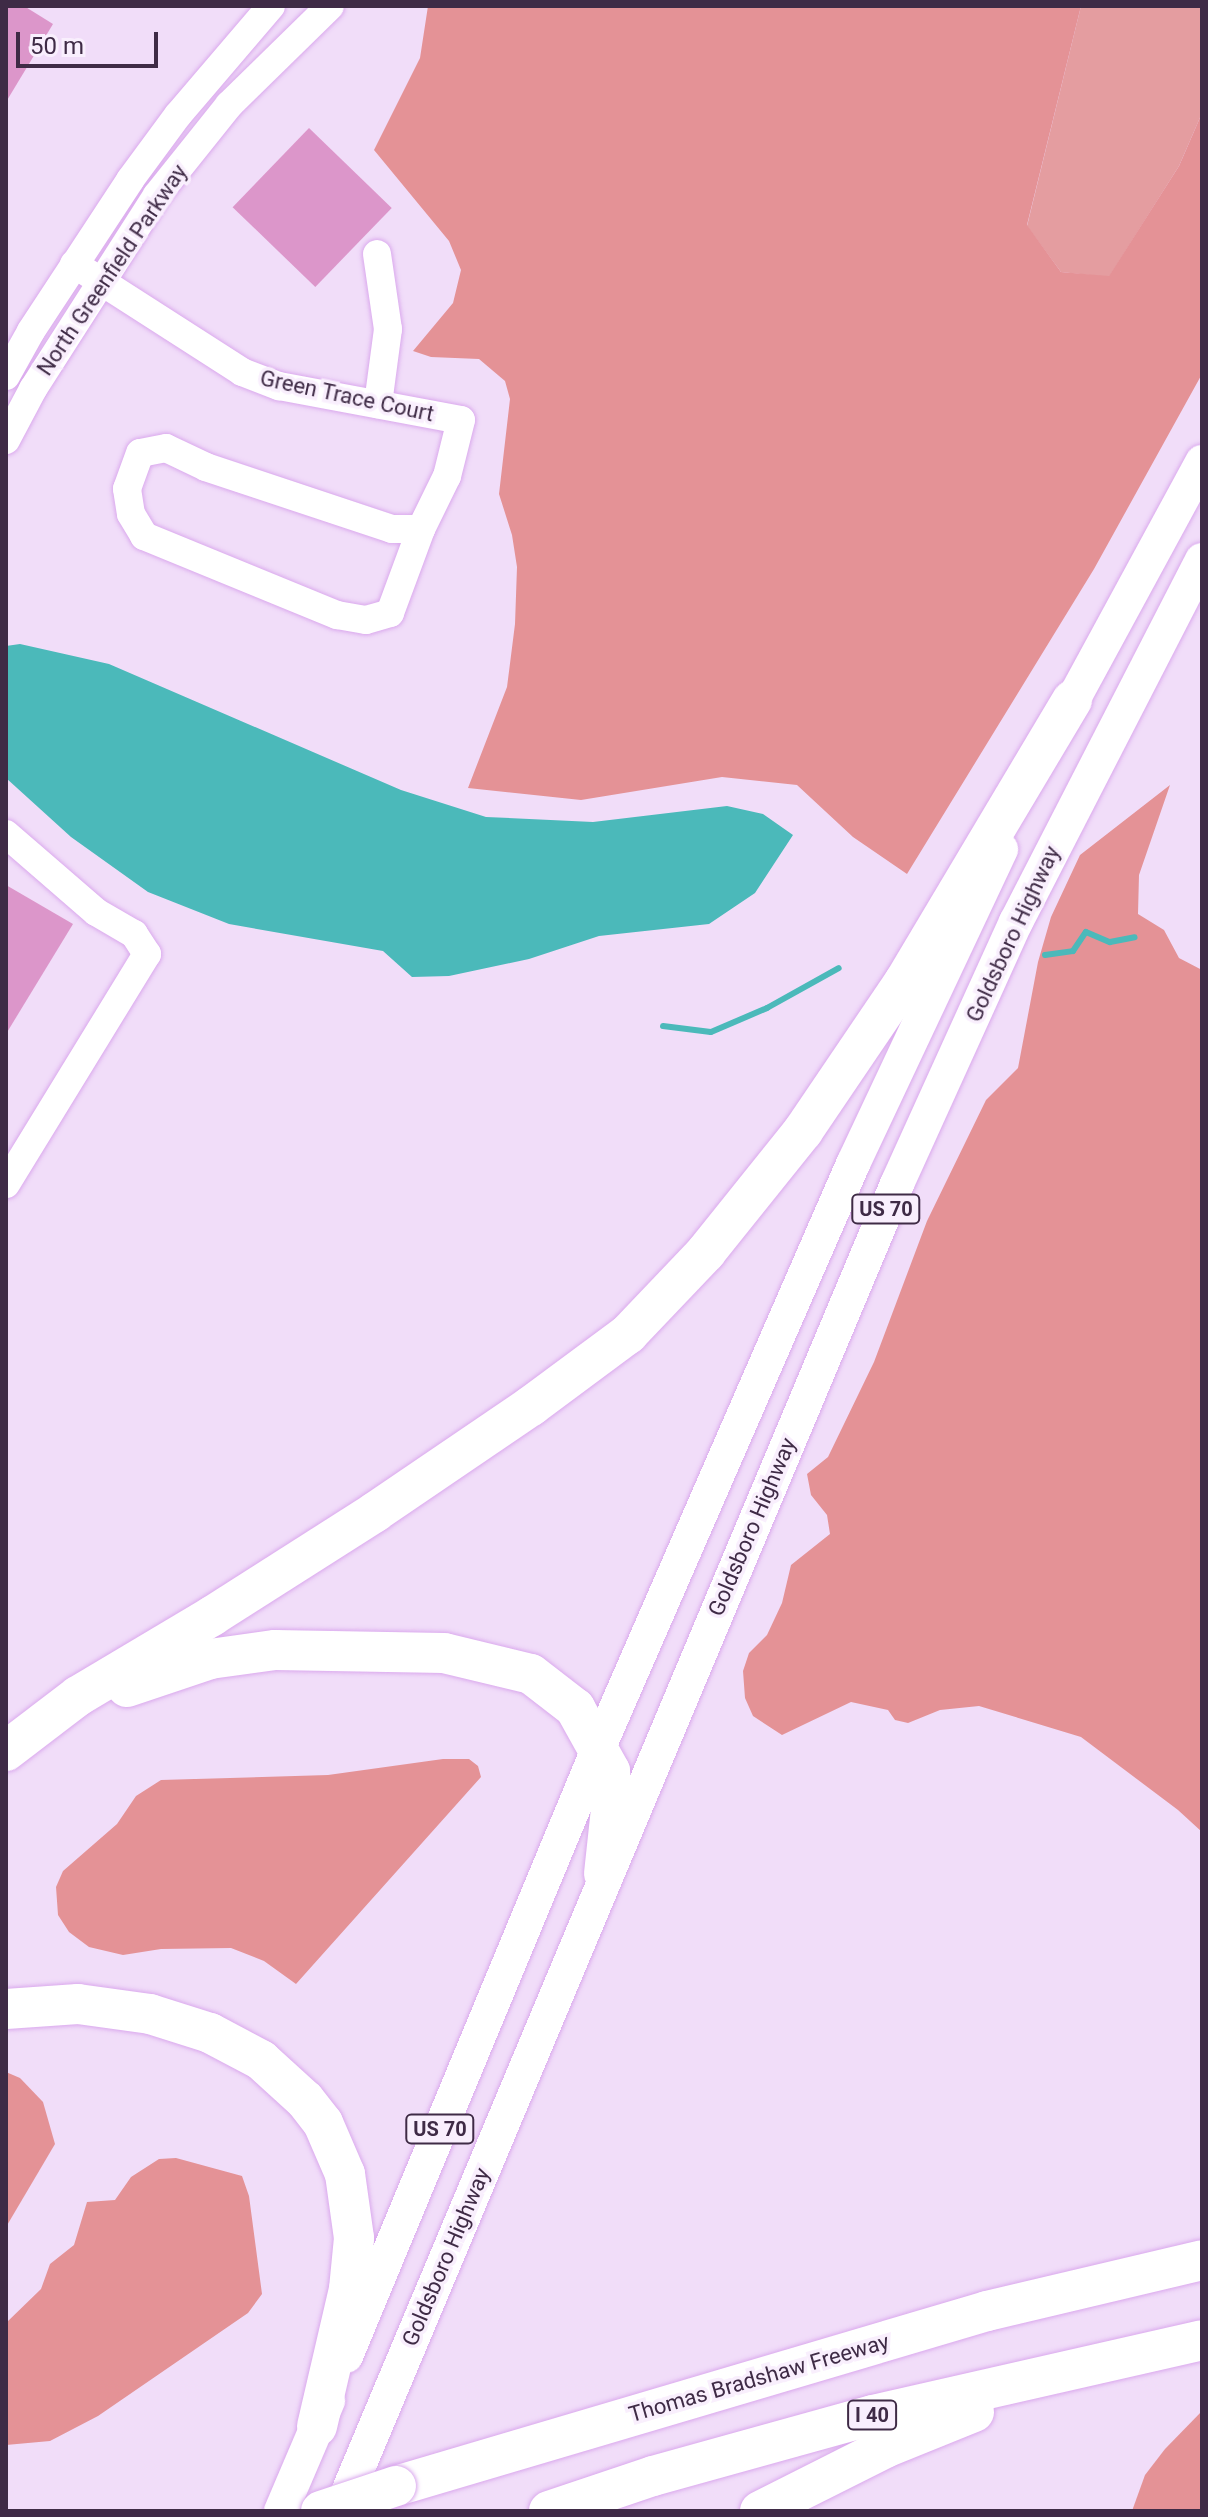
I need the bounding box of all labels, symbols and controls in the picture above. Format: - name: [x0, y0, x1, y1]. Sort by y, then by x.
- scale bar: [20, 16, 162, 66]
- text: 50 m: [30, 32, 84, 60]
- street label: North Greenfield Parkway: [31, 159, 193, 381]
- street label: Green Trace Court: [258, 365, 436, 427]
- street label: Goldsboro Highway: [961, 842, 1065, 1026]
- road number: US 70: [850, 1193, 922, 1225]
- street label: Goldsboro Highway: [703, 1434, 801, 1620]
- road number: US 70: [404, 2113, 476, 2145]
- street label: Goldsboro Highway: [397, 2164, 495, 2350]
- street label: Thomas Bradshaw Freeway: [626, 2328, 892, 2428]
- road number: I 40: [846, 2399, 898, 2431]

